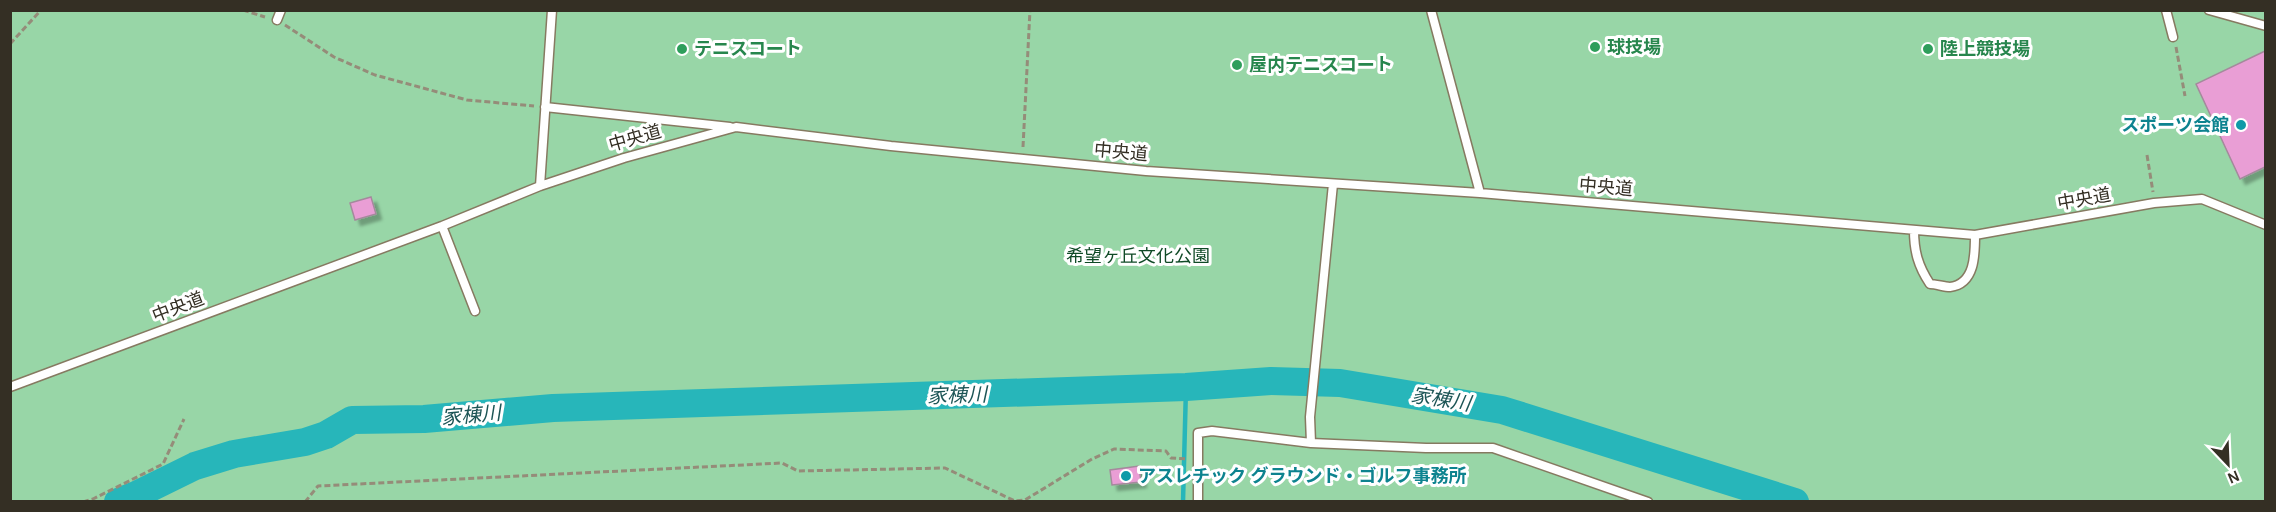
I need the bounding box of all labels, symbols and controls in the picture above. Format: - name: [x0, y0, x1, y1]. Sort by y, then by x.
- place label: 球技場: [1607, 36, 1661, 58]
- place label: テニスコート: [694, 38, 802, 60]
- place label: 陸上競技場: [1940, 38, 2030, 60]
- marker: 球技場: [1588, 40, 1602, 54]
- marker: テニスコート: [675, 42, 689, 56]
- marker: 陸上競技場: [1921, 42, 1935, 56]
- place label: 屋内テニスコート: [1249, 54, 1393, 76]
- marker: 屋内テニスコート: [1230, 58, 1244, 72]
- place label: スポーツ会館: [2121, 114, 2229, 136]
- marker: スポーツ会館: [2234, 118, 2248, 132]
- street label: 中央道: [606, 120, 664, 156]
- street label: 中央道: [1093, 139, 1149, 165]
- street label: 中央道: [1578, 174, 1634, 200]
- street label: 中央道: [2056, 183, 2112, 215]
- park label: 希望ヶ丘文化公園: [1066, 245, 1210, 267]
- street label: 中央道: [149, 287, 207, 327]
- water label: 家棟川: [927, 383, 989, 408]
- water label: 家棟川: [1409, 383, 1474, 416]
- water label: 家棟川: [440, 401, 504, 430]
- north arrow: [2198, 434, 2258, 494]
- place label: アスレチック グラウンド・ゴルフ事務所: [1138, 465, 1467, 487]
- text: N: [2225, 466, 2243, 488]
- marker: アスレチック グラウンド・ゴルフ事務所: [1119, 469, 1133, 483]

